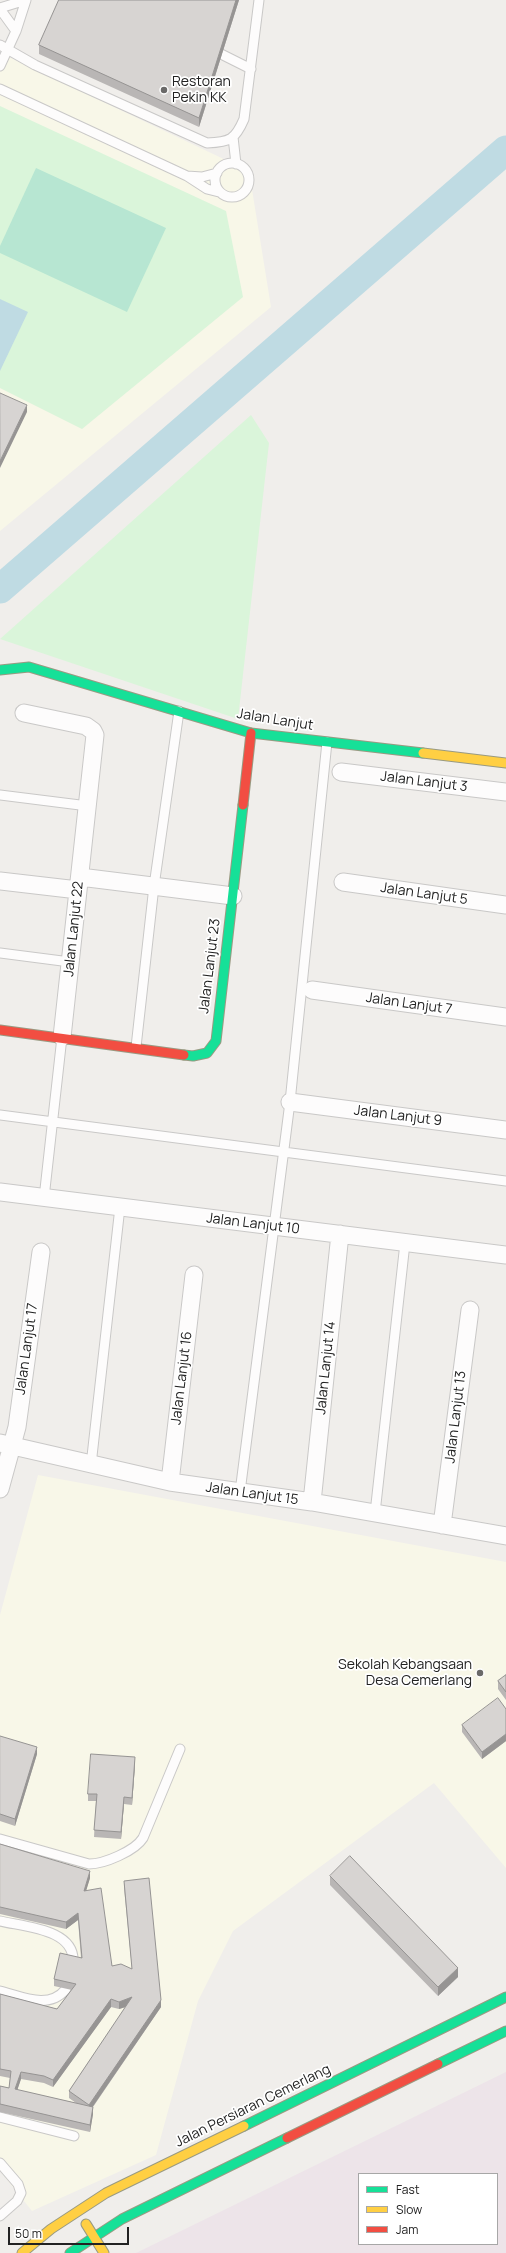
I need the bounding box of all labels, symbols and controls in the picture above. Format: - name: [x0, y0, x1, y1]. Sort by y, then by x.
- place label: Restoran Pekin KK: [172, 74, 231, 106]
- marker: Restoran Pekin KK: [159, 85, 169, 95]
- street label: Jalan Lanjut: [236, 706, 314, 734]
- street label: Jalan Lanjut 3: [379, 768, 469, 796]
- street label: Jalan Lanjut 22: [61, 880, 87, 978]
- street label: Jalan Lanjut 5: [379, 880, 469, 908]
- street label: Jalan Lanjut 23: [196, 918, 224, 1014]
- street label: Jalan Lanjut 7: [365, 990, 453, 1018]
- street label: Jalan Lanjut 9: [353, 1102, 443, 1130]
- street label: Jalan Lanjut 10: [205, 1210, 301, 1238]
- street label: Jalan Lanjut 17: [12, 1302, 42, 1396]
- street label: Jalan Lanjut 14: [313, 1321, 339, 1415]
- street label: Jalan Lanjut 16: [168, 1330, 196, 1426]
- street label: Jalan Lanjut 13: [442, 1370, 470, 1464]
- street label: Jalan Lanjut 15: [205, 1479, 299, 1509]
- place label: Sekolah Kebangsaan Desa Cemerlang: [338, 1657, 472, 1690]
- marker: Sekolah Kebangsaan Desa Cemerlang: [475, 1668, 485, 1678]
- street label: Jalan Persiaran Cemerlang: [173, 2061, 333, 2151]
- legend: [358, 2173, 498, 2245]
- text: Fast: [396, 2181, 420, 2198]
- text: Slow: [396, 2201, 422, 2218]
- scale bar: [10, 2219, 131, 2245]
- text: Jam: [396, 2221, 418, 2238]
- text: 50 m: [15, 2225, 42, 2242]

